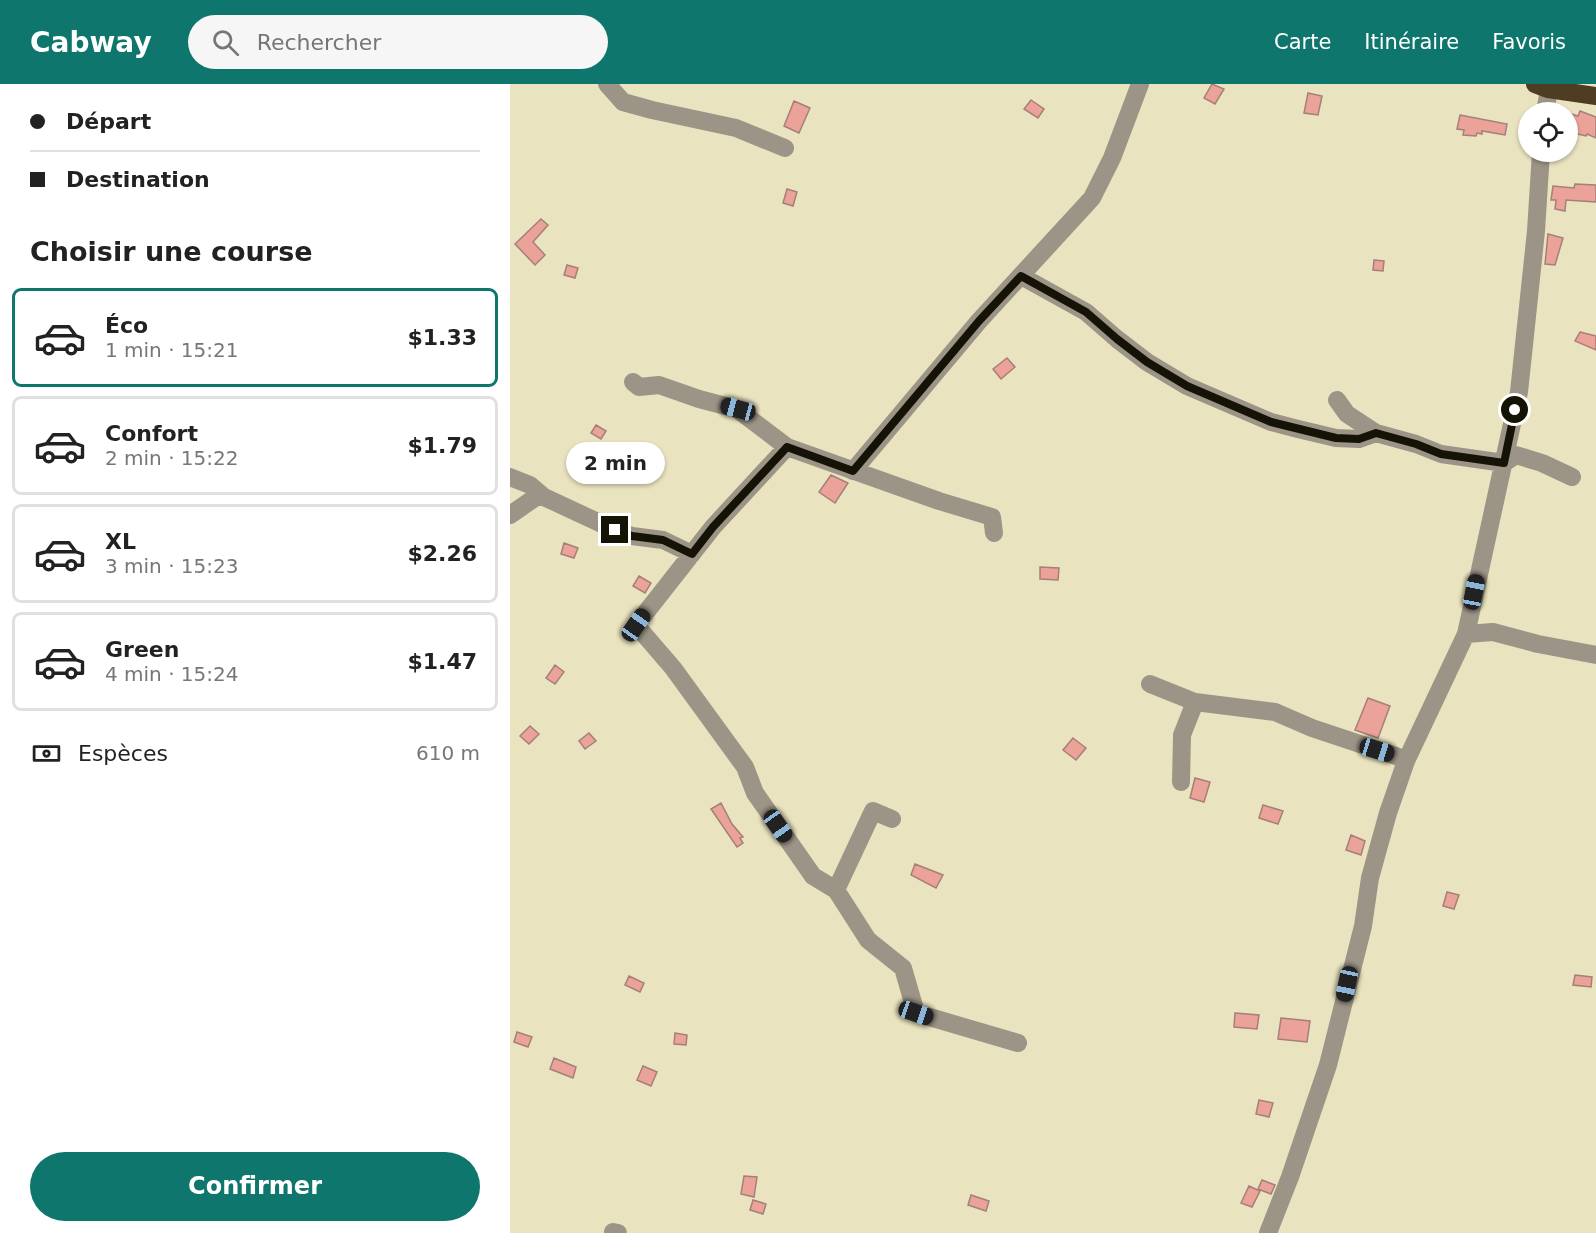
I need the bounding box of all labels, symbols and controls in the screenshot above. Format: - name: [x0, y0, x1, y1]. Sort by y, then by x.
- search box: [188, 15, 608, 69]
- text: Cabway: [30, 26, 152, 59]
- icon: search: [209, 26, 242, 59]
- text: Rechercher: [257, 30, 381, 55]
- text: Carte: [1274, 30, 1331, 54]
- text: Itinéraire: [1364, 30, 1459, 54]
- text: Favoris: [1492, 30, 1566, 54]
- map controls: [1518, 102, 1578, 162]
- button: locate: [1518, 102, 1578, 162]
- text: Départ: [66, 109, 151, 134]
- text: Destination: [66, 167, 210, 192]
- text: Choisir une course: [30, 236, 313, 267]
- icon: car: [33, 311, 87, 365]
- text: Éco: [105, 313, 148, 338]
- text: $1.33: [407, 325, 477, 350]
- text: 1 min · 15:21: [105, 338, 239, 362]
- car: [718, 396, 758, 422]
- route start: [1501, 396, 1528, 423]
- icon: car: [33, 419, 87, 473]
- text: Confort: [105, 421, 198, 446]
- text: $1.79: [407, 433, 477, 458]
- callout: 2 min: [566, 443, 664, 485]
- text: 2 min · 15:22: [105, 446, 239, 470]
- text: 2 min: [584, 451, 647, 475]
- route end: [601, 516, 628, 543]
- icon: car: [33, 527, 87, 581]
- text: XL: [105, 529, 136, 554]
- text: $2.26: [407, 541, 477, 566]
- text: 3 min · 15:23: [105, 554, 239, 578]
- car: [1462, 573, 1486, 611]
- car: [618, 605, 654, 645]
- icon: car: [33, 635, 87, 689]
- text: Green: [105, 637, 179, 662]
- text: $1.47: [407, 649, 477, 674]
- text: 4 min · 15:24: [105, 662, 239, 686]
- car: [1357, 736, 1397, 764]
- icon: cash: [30, 737, 63, 770]
- text: Espèces: [78, 741, 168, 766]
- text: 610 m: [416, 741, 480, 765]
- car: [760, 806, 796, 846]
- car: [1334, 965, 1360, 1003]
- car: [896, 999, 936, 1027]
- button: Confirmer: [30, 1152, 480, 1221]

